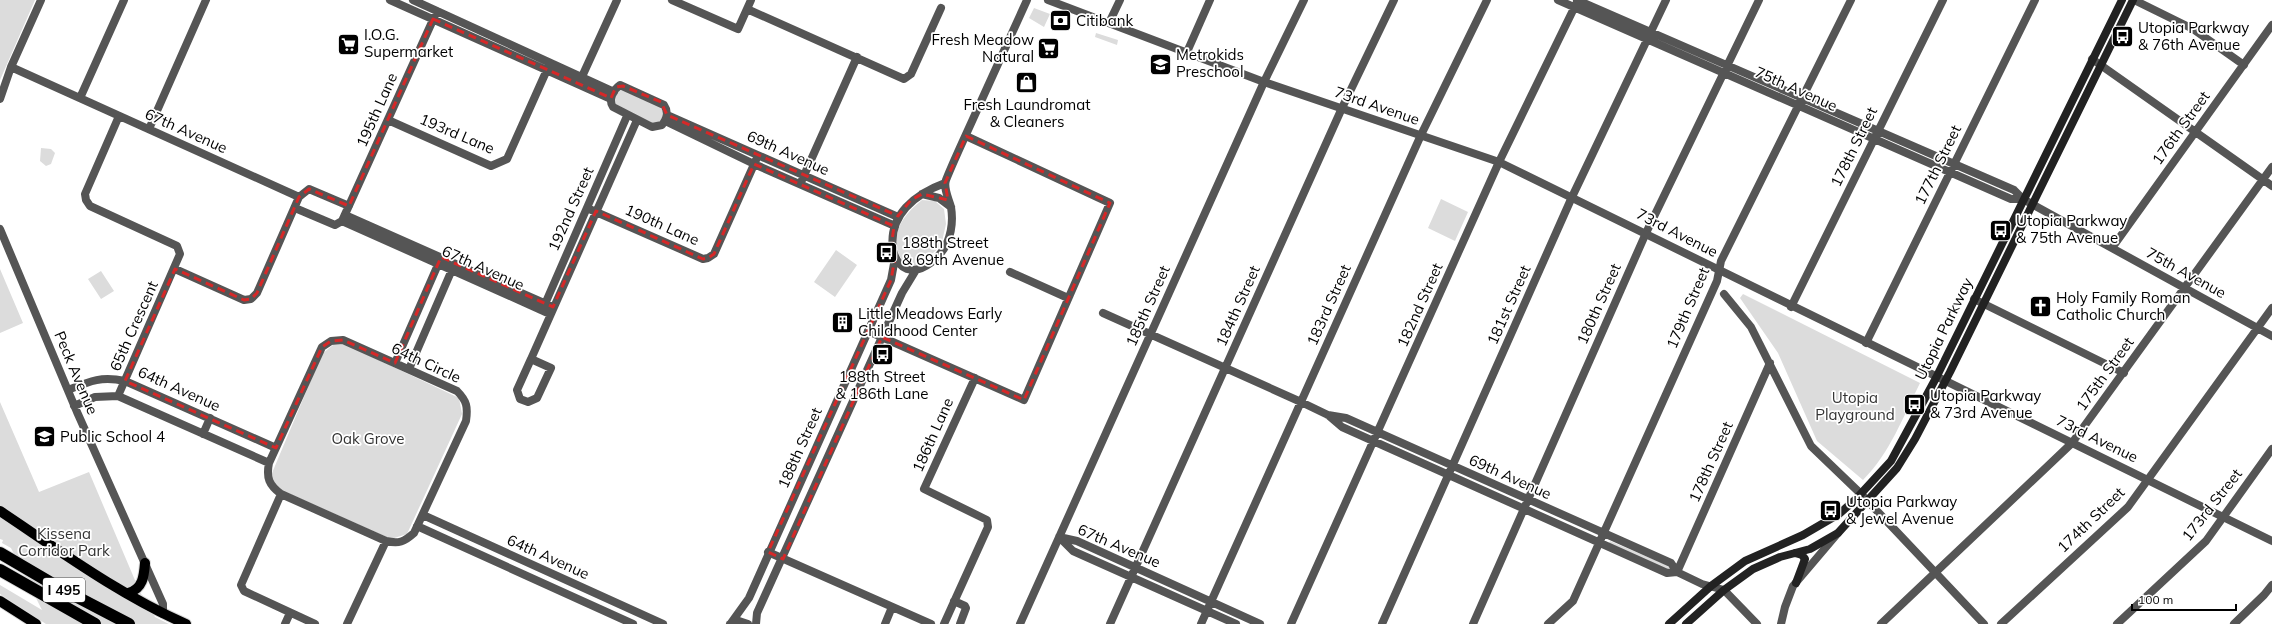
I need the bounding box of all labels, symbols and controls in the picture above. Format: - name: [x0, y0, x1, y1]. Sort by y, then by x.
- bank icon: Citibank: [1048, 8, 1074, 34]
- place label: Citibank: [1076, 11, 1133, 30]
- place label: Utopia Parkway & 76th Avenue: [2138, 18, 2249, 54]
- bus stop icon: Utopia Parkway & 76th Avenue: [2109, 24, 2135, 50]
- place label: I.O.G. Supermarket: [364, 25, 453, 61]
- place label: Fresh Meadow Natural: [932, 30, 1034, 66]
- supermarket icon: I.O.G. Supermarket: [336, 31, 362, 57]
- supermarket icon: Fresh Meadow Natural: [1036, 36, 1062, 62]
- place label: Metrokids Preschool: [1176, 45, 1244, 81]
- school or university icon: Metrokids Preschool: [1147, 51, 1173, 77]
- street label: 75th Avenue: [1752, 62, 1840, 115]
- shop icon: Fresh Laundromat & Cleaners: [1014, 69, 1040, 95]
- street label: 195th Lane: [352, 70, 401, 150]
- street label: 73rd Avenue: [1332, 82, 1422, 129]
- street label: 176th Street: [2148, 87, 2214, 168]
- place label: Fresh Laundromat & Cleaners: [964, 95, 1090, 131]
- street label: 67th Avenue: [142, 104, 230, 157]
- street label: 178th Street: [1826, 104, 1881, 190]
- street label: 193rd Lane: [417, 109, 497, 158]
- street label: 177th Street: [1910, 122, 1965, 208]
- street label: 69th Avenue: [744, 126, 832, 179]
- street label: 192nd Street: [544, 164, 598, 254]
- street label: 190th Lane: [622, 200, 702, 249]
- street label: 73rd Avenue: [1633, 204, 1721, 261]
- place label: Utopia Parkway & 75th Avenue: [2016, 211, 2127, 247]
- bus stop icon: Utopia Parkway & 75th Avenue: [1988, 217, 2014, 243]
- place label: 188th Street & 69th Avenue: [902, 233, 1004, 269]
- bus stop icon: 188th Street & 69th Avenue: [874, 239, 900, 265]
- street label: 67th Avenue: [439, 241, 527, 294]
- street label: 75th Avenue: [2143, 243, 2229, 302]
- street label: 182nd Street: [1393, 260, 1447, 350]
- street label: 180th Street: [1572, 260, 1625, 347]
- street label: 183rd Street: [1302, 261, 1355, 348]
- street label: 185th Street: [1121, 262, 1174, 349]
- street label: 184th Street: [1211, 262, 1264, 349]
- street label: 181st Street: [1483, 262, 1535, 347]
- street label: 179th Street: [1662, 264, 1713, 351]
- street label: Utopia Parkway: [1911, 275, 1976, 383]
- street label: 65th Crescent: [105, 278, 162, 374]
- place label: Holy Family Roman Catholic Church: [2056, 288, 2191, 324]
- church icon: Holy Family Roman Catholic Church: [2027, 294, 2053, 320]
- place label: Little Meadows Early Childhood Center: [858, 304, 1002, 340]
- building icon: Little Meadows Early Childhood Center: [829, 310, 855, 336]
- street label: Peck Avenue: [50, 328, 103, 417]
- street label: 175th Street: [2072, 333, 2138, 414]
- street label: 64th Circle: [389, 338, 464, 387]
- bus stop icon: 188th Street & 186th Lane: [869, 341, 895, 367]
- street label: 64th Avenue: [135, 362, 223, 415]
- place label: 188th Street & 186th Lane: [835, 367, 929, 403]
- place label: Utopia Parkway & 73rd Avenue: [1930, 386, 2041, 422]
- park label: Utopia Playground: [1815, 388, 1895, 424]
- bus stop icon: Utopia Parkway & 73rd Avenue: [1901, 392, 1927, 418]
- street label: 186th Lane: [908, 395, 957, 475]
- street label: 188th Street: [773, 404, 826, 491]
- street label: 73rd Avenue: [2053, 411, 2141, 466]
- street label: 178th Street: [1684, 418, 1737, 505]
- school or university icon: Public School 4: [32, 424, 58, 450]
- place label: Public School 4: [60, 427, 165, 446]
- park label: Oak Grove: [331, 429, 405, 448]
- street label: 69th Avenue: [1466, 450, 1554, 503]
- street label: 173rd Street: [2177, 465, 2246, 545]
- street label: 174th Street: [2053, 483, 2128, 556]
- place label: Utopia Parkway & Jewel Avenue: [1846, 492, 1957, 528]
- bus stop icon: Utopia Parkway & Jewel Avenue: [1817, 498, 1843, 524]
- street label: 67th Avenue: [1075, 520, 1164, 572]
- park label: Kissena Corridor Park: [18, 524, 110, 560]
- street label: 64th Avenue: [504, 530, 592, 583]
- road number: I 495: [43, 578, 85, 602]
- scale bar: [2132, 586, 2236, 612]
- text: 100 m: [2138, 592, 2173, 607]

